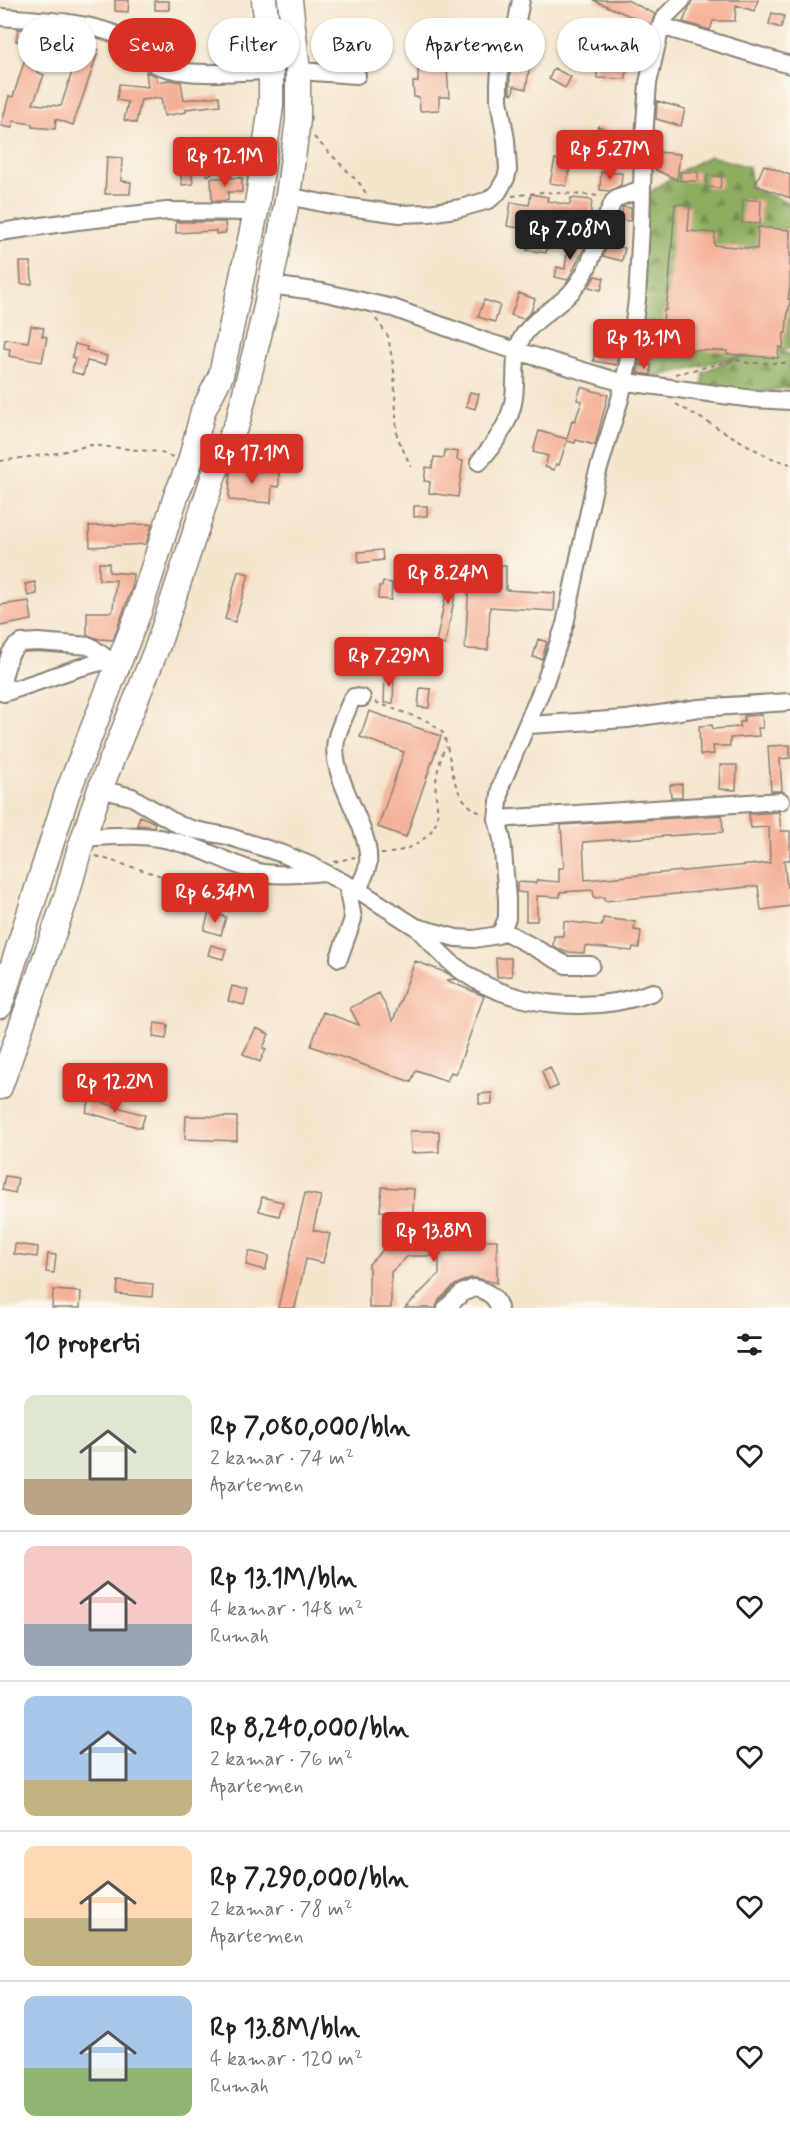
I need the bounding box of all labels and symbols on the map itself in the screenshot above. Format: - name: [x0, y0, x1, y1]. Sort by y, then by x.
- pin: Rp 5.27M: [548, 130, 672, 181]
- pin: Rp 12.1M: [163, 137, 287, 188]
- pin: Rp 7.08M: [508, 210, 632, 261]
- pin: Rp 13.1M: [582, 319, 706, 370]
- pin: Rp 17.1M: [190, 434, 314, 485]
- pin: Rp 8.24M: [386, 554, 510, 605]
- pin: Rp 7.29M: [327, 637, 451, 688]
- pin: Rp 6.34M: [153, 873, 277, 924]
- pin: Rp 12.2M: [53, 1063, 177, 1114]
- pin: Rp 13.8M: [372, 1212, 496, 1263]

